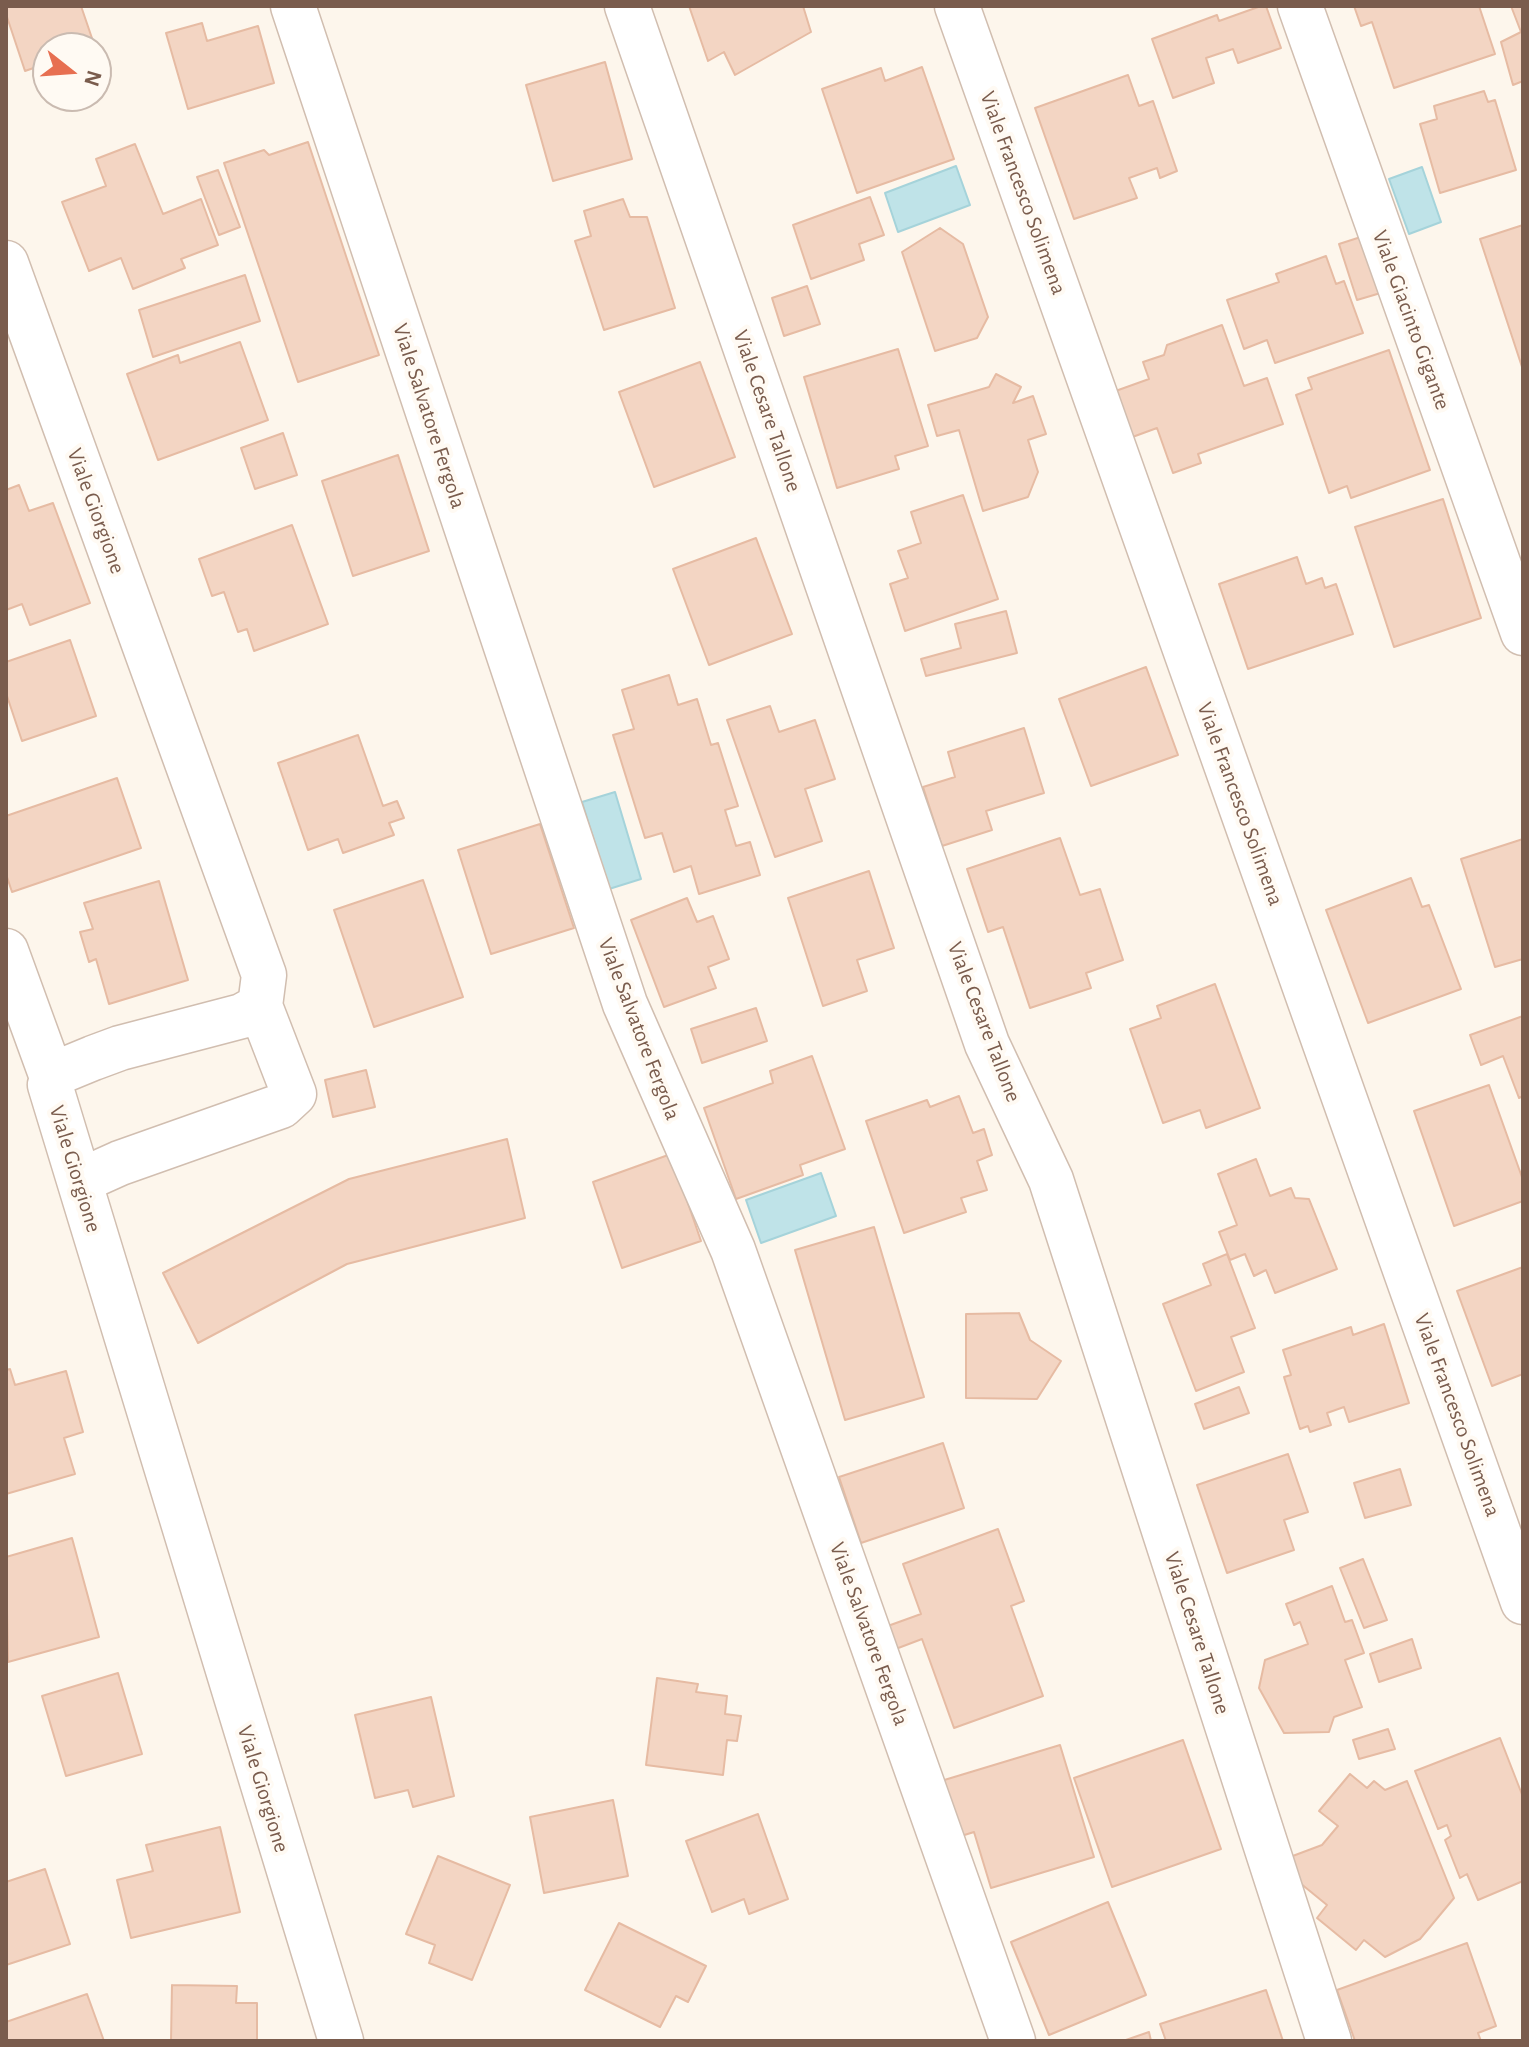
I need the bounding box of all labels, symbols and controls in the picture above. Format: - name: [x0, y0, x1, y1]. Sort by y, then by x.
- north arrow: [32, 32, 112, 112]
- text: N: [80, 68, 106, 89]
- street label: Viale Francesco Solimena: [974, 88, 1072, 298]
- street label: Viale Giacinto Gigante: [1366, 227, 1456, 413]
- street label: Viale Salvatore Fergola: [387, 320, 471, 512]
- street label: Viale Cesare Tallone: [727, 327, 807, 495]
- street label: Viale Giorgione: [61, 445, 131, 577]
- street label: Viale Francesco Solimena: [1191, 699, 1289, 909]
- street label: Viale Salvatore Fergola: [592, 934, 686, 1124]
- street label: Viale Cesare Tallone: [941, 938, 1027, 1106]
- street label: Viale Giorgione: [43, 1102, 107, 1236]
- street label: Viale Francesco Solimena: [1408, 1310, 1506, 1520]
- street label: Viale Salvatore Fergola: [824, 1539, 914, 1729]
- street label: Viale Cesare Tallone: [1158, 1548, 1236, 1718]
- street label: Viale Giorgione: [231, 1722, 295, 1856]

